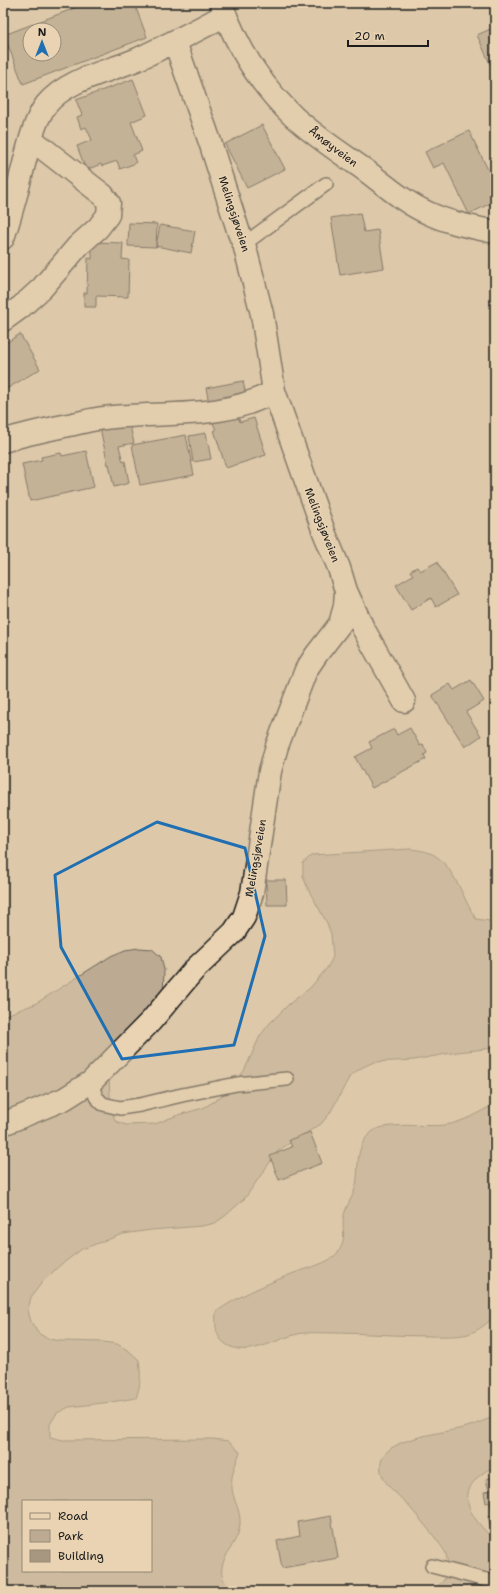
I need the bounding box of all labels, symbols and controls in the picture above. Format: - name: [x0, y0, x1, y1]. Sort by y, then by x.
- north arrow: [22, 22, 62, 62]
- scale bar: [348, 22, 428, 48]
- text: N: [38, 25, 47, 40]
- text: 20 m: [354, 28, 385, 44]
- street label: Åmøyveien: [305, 123, 362, 171]
- street label: Melingsjøveien: [215, 174, 253, 254]
- street label: Melingsjøveien: [301, 486, 343, 565]
- street label: Melingsjøveien: [242, 818, 270, 898]
- legend: [22, 1500, 152, 1572]
- text: Road: [58, 1508, 89, 1524]
- text: Park: [58, 1528, 84, 1544]
- text: Building: [58, 1548, 104, 1564]

